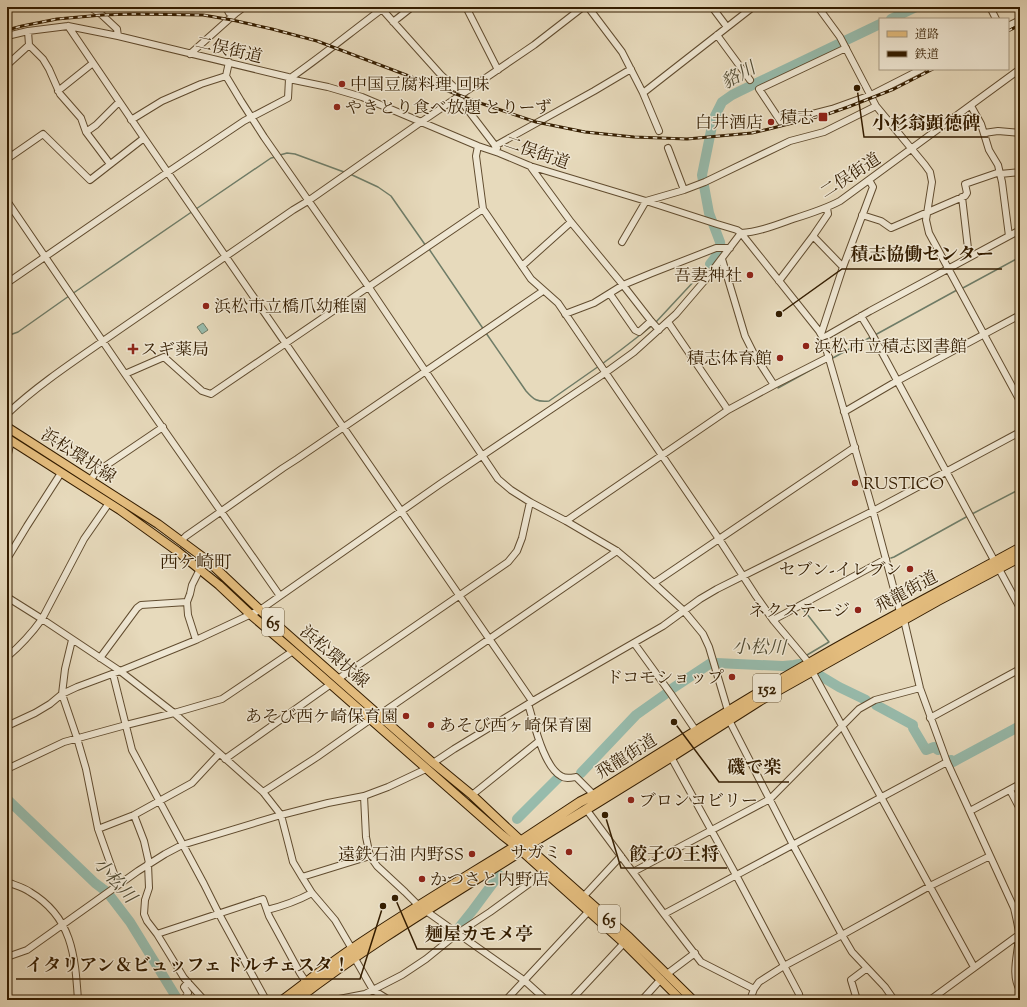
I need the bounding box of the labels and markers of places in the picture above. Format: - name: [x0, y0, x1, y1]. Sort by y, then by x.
- place label: 中国豆腐料理 回味: [350, 74, 490, 98]
- marker: 中国豆腐料理 回味: [337, 79, 347, 89]
- place label: やきとり食べ放題 とりーず: [345, 97, 552, 121]
- marker: やきとり食べ放題 とりーず: [332, 102, 342, 112]
- place label: 積志: [780, 107, 814, 131]
- callout: 小杉翁顕徳碑: [864, 107, 988, 137]
- marker: 積志: [817, 111, 829, 123]
- place label: 白井酒店: [695, 112, 763, 136]
- marker: 白井酒店: [766, 117, 776, 127]
- callout: 積志協働センター: [842, 239, 1002, 269]
- place label: 吾妻神社: [674, 265, 742, 289]
- marker: 吾妻神社: [745, 270, 755, 280]
- place label: 浜松市立橋爪幼稚園: [214, 296, 367, 320]
- marker: 浜松市立橋爪幼稚園: [201, 301, 211, 311]
- place label: 浜松市立積志図書館: [814, 336, 967, 360]
- place label: スギ薬局: [141, 339, 209, 363]
- marker: 浜松市立積志図書館: [801, 341, 811, 351]
- marker: スギ薬局: [128, 344, 138, 354]
- place label: 積志体育館: [687, 348, 772, 372]
- marker: 積志体育館: [775, 353, 785, 363]
- place label: RUSTICO: [863, 473, 944, 497]
- marker: RUSTICO: [850, 478, 860, 488]
- place label: セブン-イレブン: [779, 559, 902, 583]
- marker: セブン-イレブン: [905, 564, 915, 574]
- place label: ネクステージ: [749, 600, 850, 624]
- marker: ネクステージ: [853, 605, 863, 615]
- place label: ドコモショップ: [606, 667, 724, 691]
- marker: ドコモショップ: [727, 672, 737, 682]
- place label: あそび西ケ崎保育園: [245, 706, 398, 730]
- marker: あそび西ケ崎保育園: [401, 711, 411, 721]
- place label: あそび西ヶ崎保育園: [439, 715, 592, 739]
- marker: あそび西ヶ崎保育園: [426, 720, 436, 730]
- callout: 磯で楽: [719, 752, 789, 782]
- place label: ブロンコビリー: [639, 790, 758, 814]
- marker: ブロンコビリー: [626, 795, 636, 805]
- callout: 餃子の王将: [621, 838, 727, 868]
- place label: サガミ: [510, 842, 561, 866]
- place label: 遠鉄石油 内野SS: [338, 844, 464, 868]
- marker: サガミ: [564, 847, 574, 857]
- marker: 遠鉄石油 内野SS: [467, 849, 477, 859]
- place label: かつさと内野店: [430, 869, 549, 893]
- marker: かつさと内野店: [417, 874, 427, 884]
- callout: 麺屋カモメ亭: [417, 919, 541, 949]
- callout: イタリアン＆ビュッフェ ドルチェスタ！: [16, 949, 360, 979]

